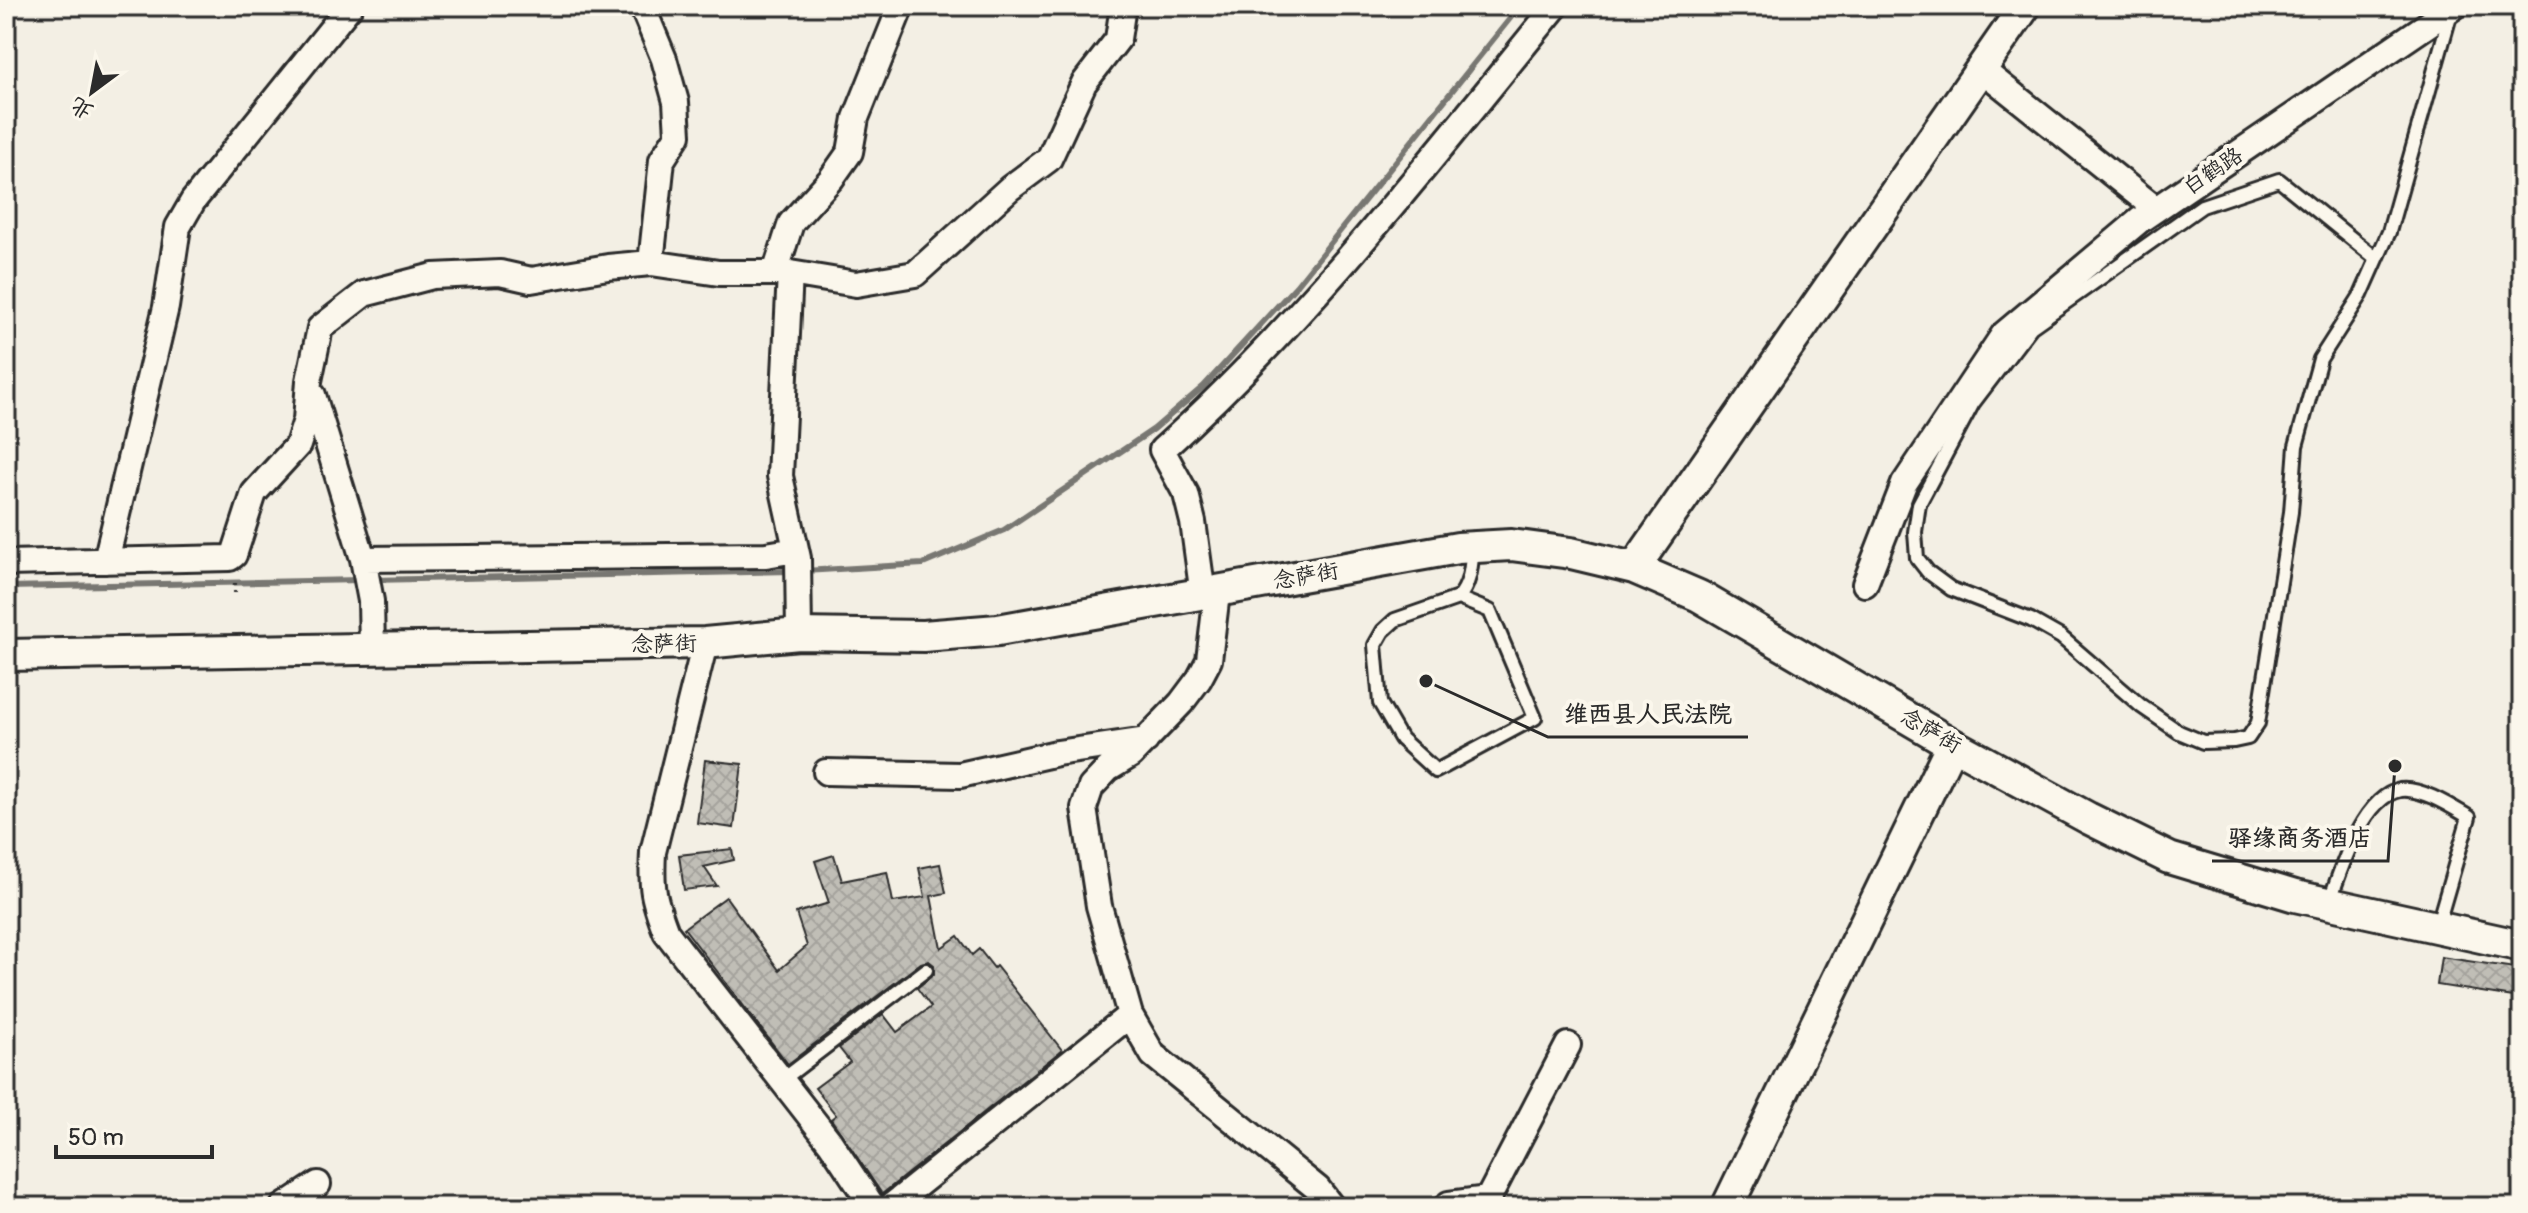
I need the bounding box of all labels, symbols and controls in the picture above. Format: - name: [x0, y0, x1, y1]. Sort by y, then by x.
- north arrow: [52, 52, 132, 132]
- text: 北: [65, 90, 99, 126]
- street label: 白鹤路: [2178, 141, 2248, 201]
- street label: 念萨街: [1271, 556, 1341, 596]
- street label: 念萨街: [631, 629, 697, 659]
- callout: 维西县人民法院: [1548, 689, 1748, 737]
- text: 维西县人民法院: [1564, 700, 1732, 729]
- street label: 念萨街: [1895, 702, 1967, 760]
- callout: 驿缘商务酒店: [2212, 813, 2388, 861]
- text: 驿缘商务酒店: [2228, 824, 2372, 853]
- scale bar: [56, 1109, 212, 1159]
- text: 50 m: [68, 1123, 124, 1152]

